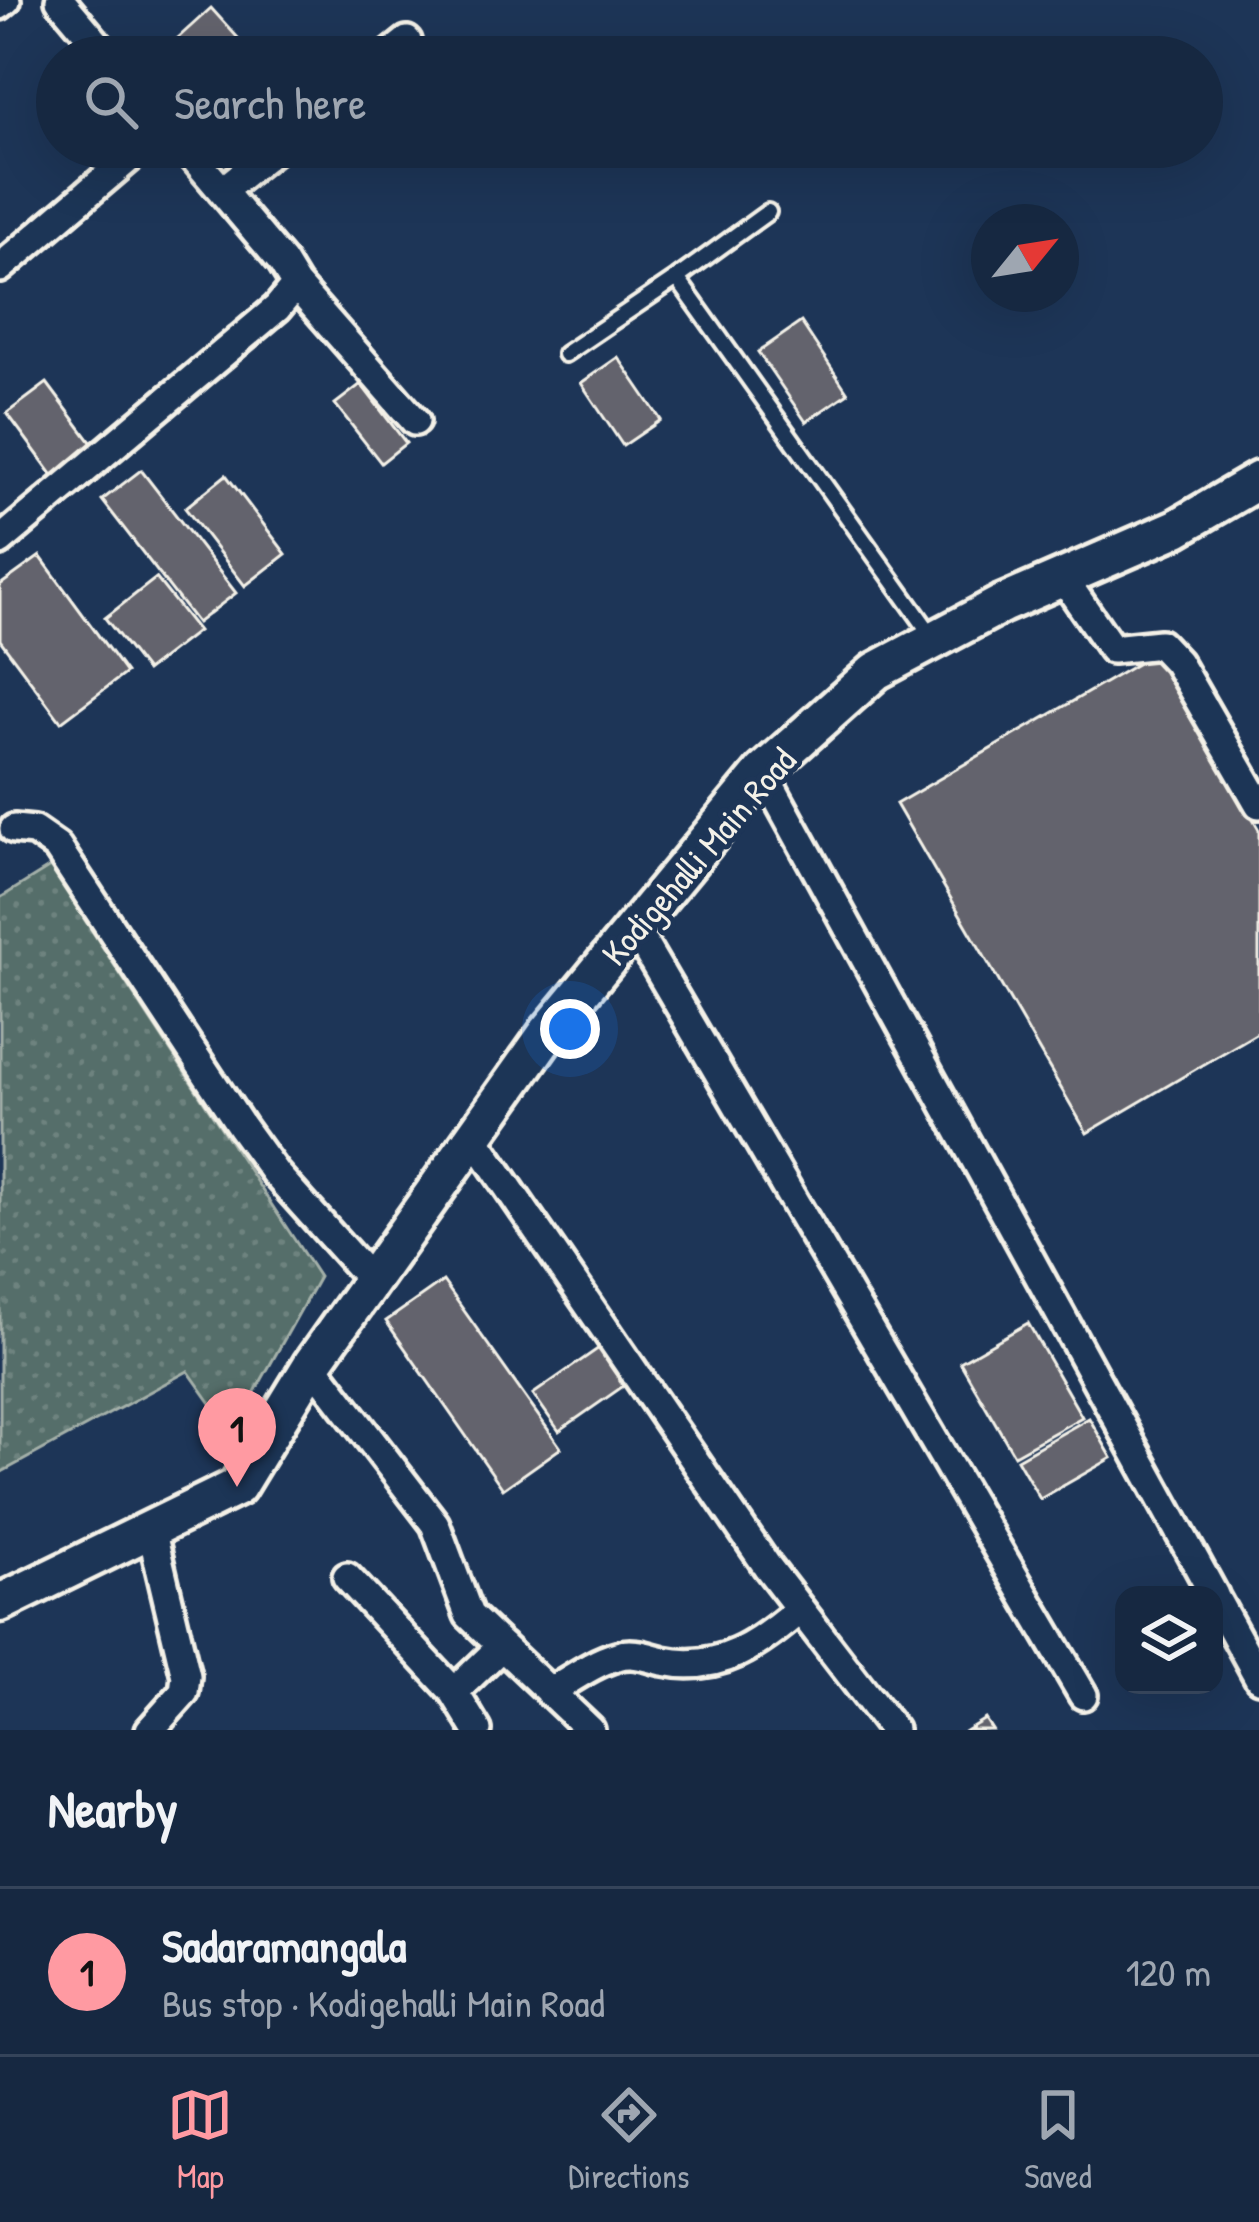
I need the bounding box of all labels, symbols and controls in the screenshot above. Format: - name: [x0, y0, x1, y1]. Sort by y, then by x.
- search box: [36, 36, 1223, 168]
- icon: search: [78, 69, 144, 135]
- text: Search here: [174, 72, 366, 133]
- north arrow: [971, 204, 1079, 312]
- street label: Kodigehalli Main Road: [590, 737, 806, 975]
- your location: [540, 999, 600, 1059]
- pin: 1: [198, 1388, 276, 1487]
- map controls: [1115, 1586, 1223, 1694]
- button: layers: [1115, 1586, 1223, 1694]
- text: Nearby: [48, 1774, 178, 1843]
- text: Sadaramangala: [162, 1915, 406, 1976]
- text: 1: [80, 1945, 94, 1998]
- text: 120 m: [1126, 1945, 1211, 1998]
- text: Bus stop · Kodigehalli Main Road: [162, 1976, 605, 2029]
- tab: Map: [167, 2082, 233, 2198]
- tab: Directions: [568, 2082, 690, 2198]
- tab: Saved: [1024, 2082, 1092, 2198]

